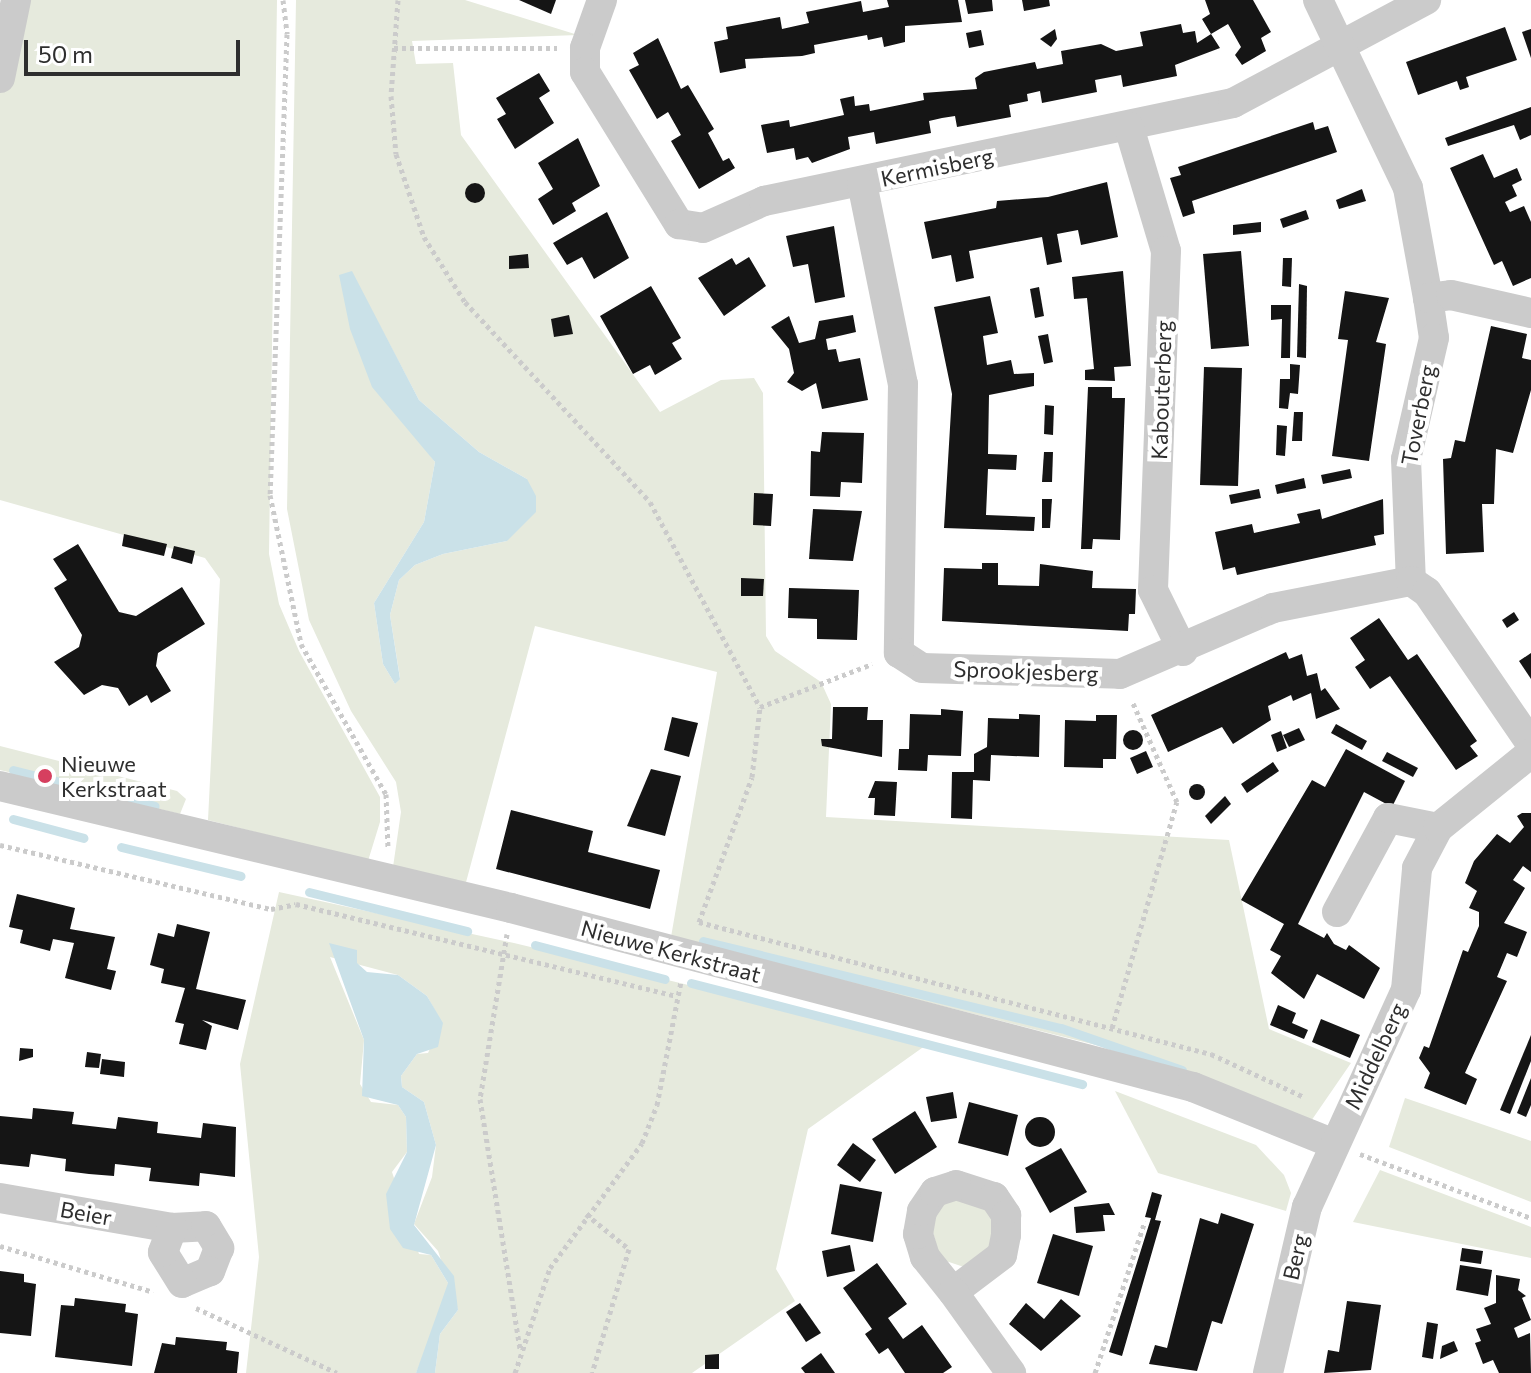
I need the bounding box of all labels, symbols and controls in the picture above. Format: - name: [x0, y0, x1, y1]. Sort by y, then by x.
- scale bar: [28, 24, 244, 74]
- text: 50 m: [38, 39, 93, 68]
- street label: Kermisberg: [878, 142, 996, 192]
- street label: Kabouterberg: [1145, 320, 1177, 460]
- street label: Toverberg: [1395, 363, 1441, 467]
- street label: Sprookjesberg: [953, 655, 1099, 687]
- place label: Nieuwe Kerkstraat: [61, 750, 167, 802]
- marker: Nieuwe Kerkstraat: [36, 767, 54, 785]
- street label: Nieuwe Kerkstraat: [578, 914, 764, 988]
- street label: Middelberg: [1339, 998, 1411, 1114]
- street label: Beier: [58, 1195, 114, 1231]
- street label: Berg: [1277, 1231, 1313, 1283]

